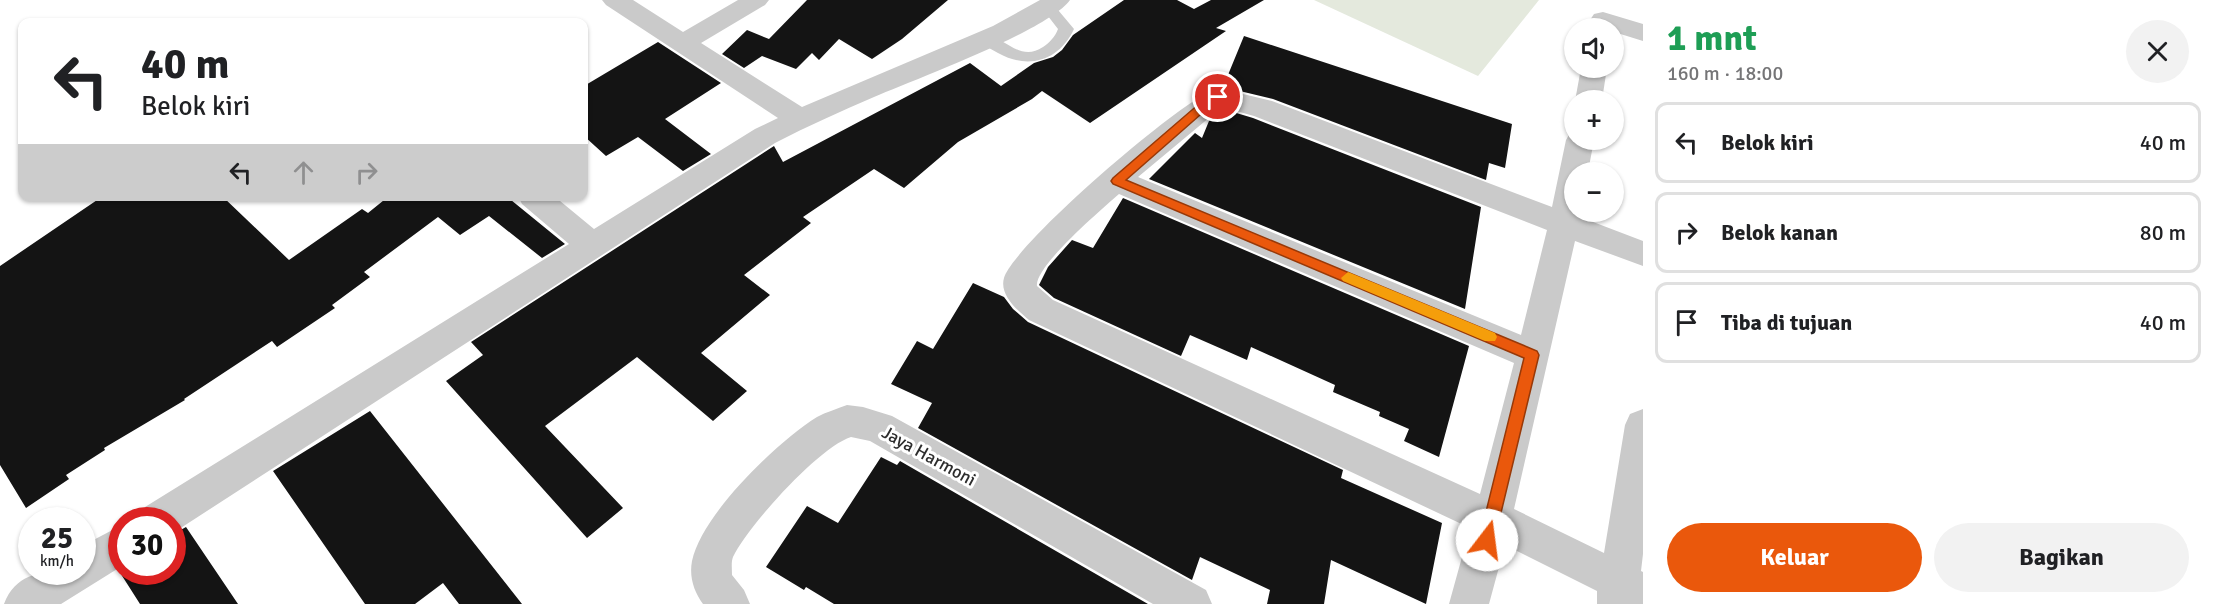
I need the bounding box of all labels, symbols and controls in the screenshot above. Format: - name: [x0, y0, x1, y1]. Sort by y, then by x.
- text: 1 mnt: [1667, 16, 1757, 61]
- map controls: [1564, 18, 1624, 222]
- button: sound: [1564, 18, 1624, 78]
- button: close: [2126, 20, 2189, 83]
- text: 40 m: [141, 39, 230, 90]
- icon: left: [42, 42, 120, 120]
- text: 160 m · 18:00: [1667, 61, 1783, 86]
- pin: [1192, 71, 1243, 122]
- icon: arrive: [1201, 80, 1234, 113]
- text: Belok kiri: [141, 90, 250, 123]
- button: +: [1564, 90, 1624, 150]
- icon: left: [1670, 126, 1703, 159]
- text: Belok kiri: [1721, 129, 1814, 156]
- text: 40 m: [2140, 129, 2186, 156]
- icon: left: [224, 156, 257, 189]
- icon: ahead: [287, 156, 320, 189]
- icon: right: [350, 156, 383, 189]
- button: −: [1564, 162, 1624, 222]
- icon: right: [1670, 216, 1703, 249]
- text: Belok kanan: [1721, 219, 1838, 246]
- text: 80 m: [2140, 219, 2186, 246]
- icon: arrive: [1670, 306, 1703, 339]
- text: Tiba di tujuan: [1721, 309, 1852, 336]
- text: 40 m: [2140, 309, 2186, 336]
- street label: Jaya Harmoni: [878, 421, 980, 491]
- speed limit sign: 30: [108, 507, 186, 585]
- position arrow: [1455, 508, 1519, 572]
- text: 25: [41, 520, 73, 557]
- button: Keluar: [1667, 523, 1922, 592]
- button: Bagikan: [1934, 523, 2189, 592]
- text: km/h: [40, 552, 74, 570]

